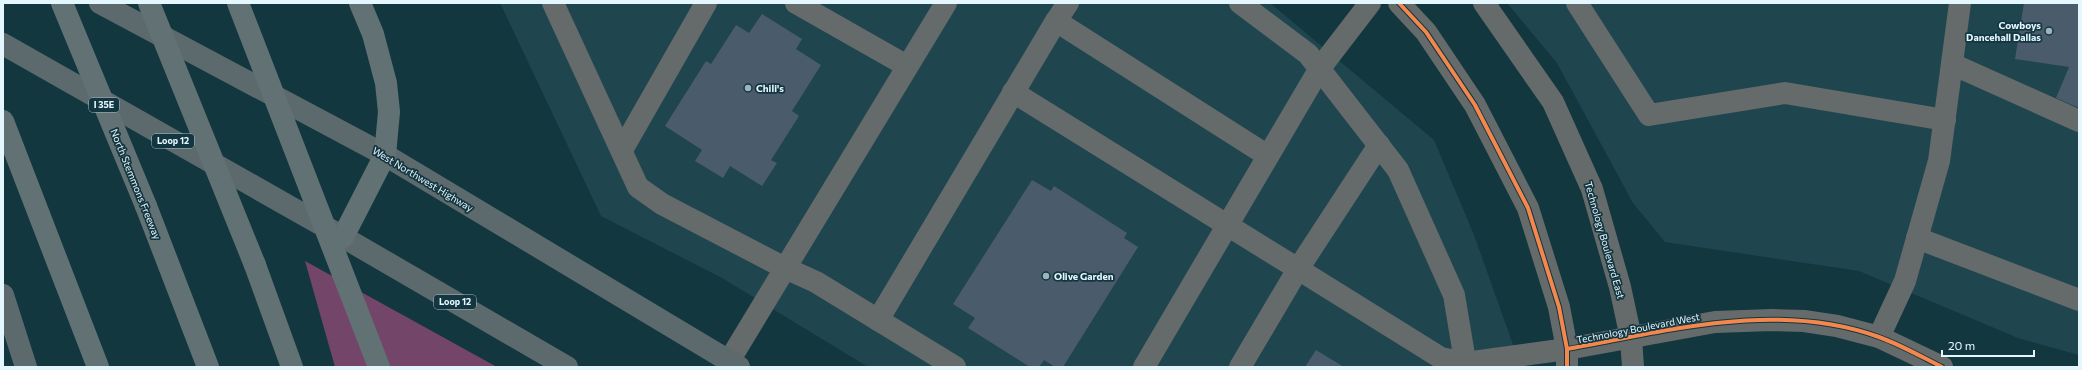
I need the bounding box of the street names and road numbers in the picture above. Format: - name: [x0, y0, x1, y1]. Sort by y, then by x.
- road number: I 35E: [89, 98, 119, 112]
- street label: North Stemmons Freeway: [108, 127, 164, 241]
- road number: Loop 12: [152, 134, 194, 148]
- street label: West Northwest Highway: [370, 144, 476, 214]
- street label: Technology Boulevard East: [1582, 180, 1628, 300]
- road number: Loop 12: [434, 295, 476, 309]
- street label: Technology Boulevard West: [1575, 310, 1701, 346]

